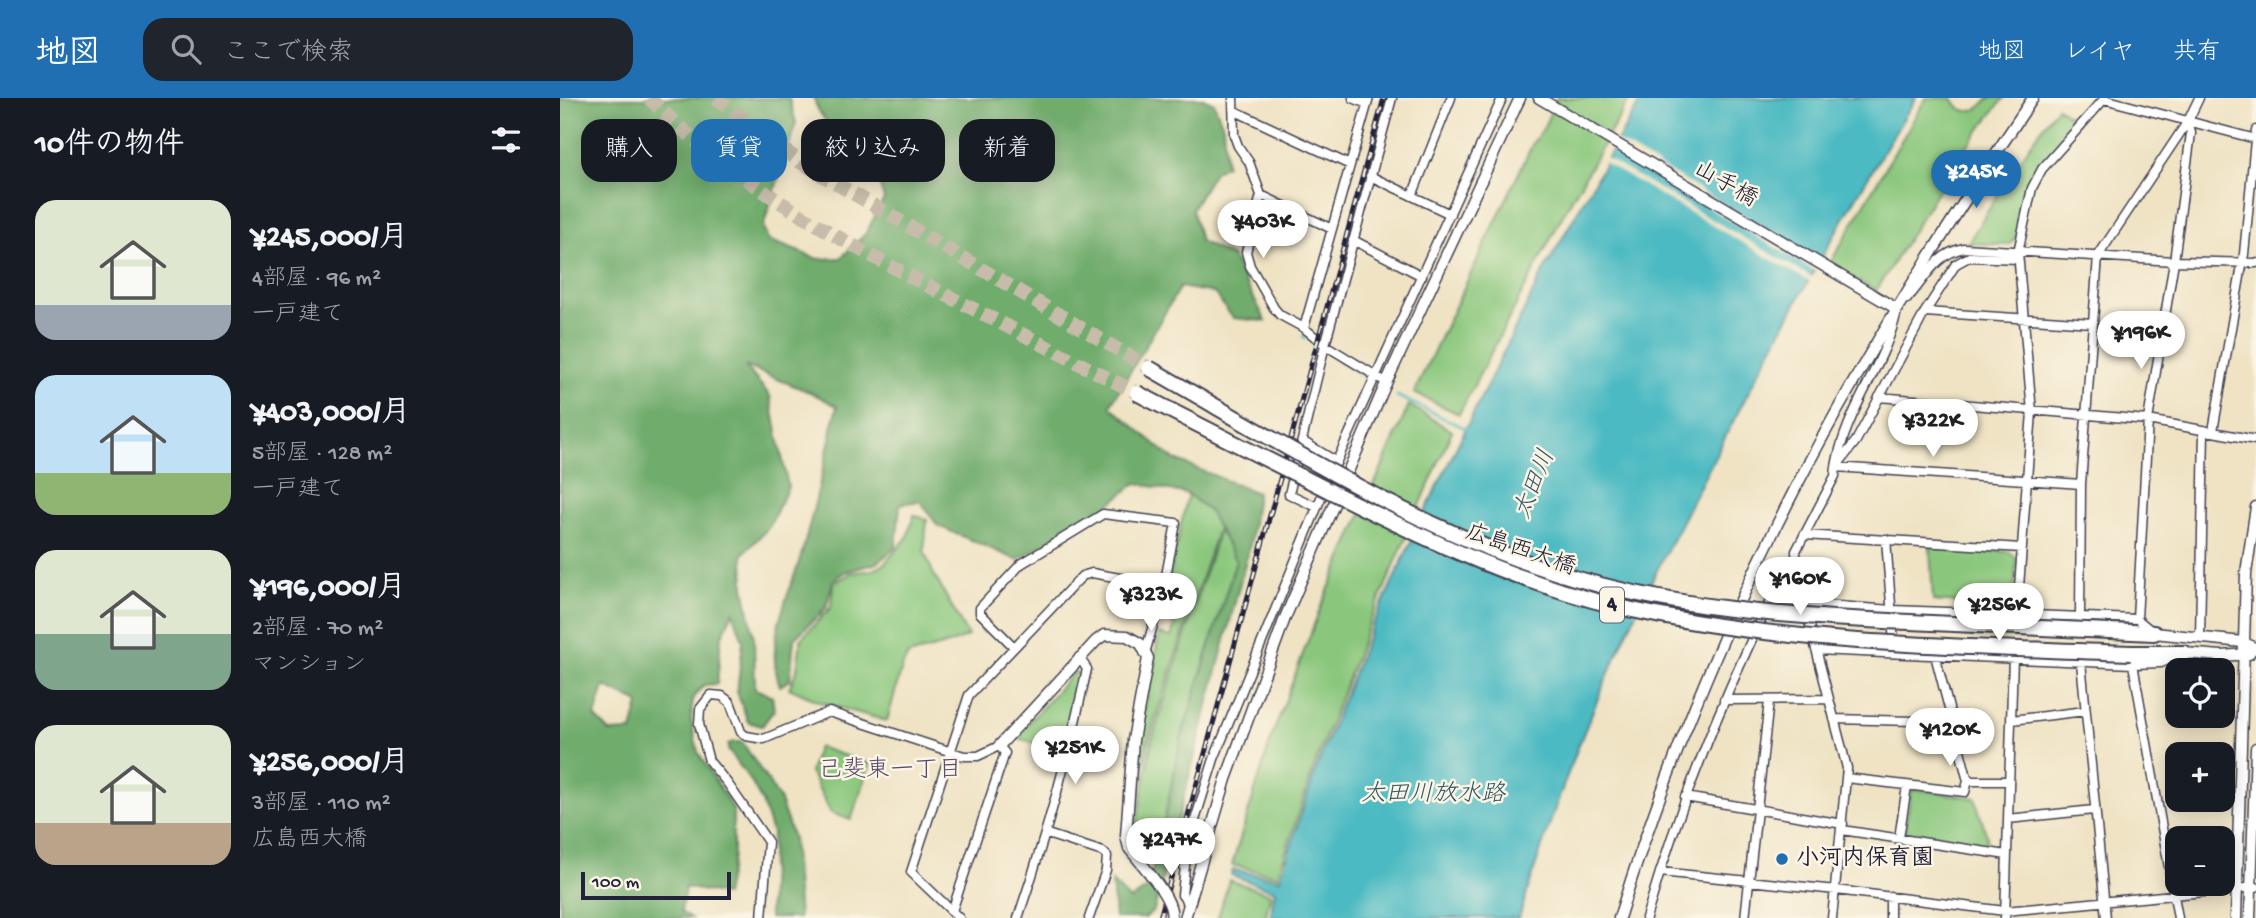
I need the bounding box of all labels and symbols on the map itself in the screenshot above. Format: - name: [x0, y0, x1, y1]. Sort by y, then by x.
- pin: ¥245K: [1927, 150, 2025, 210]
- street label: 山手橋: [1688, 155, 1762, 214]
- pin: ¥403K: [1214, 200, 1312, 260]
- pin: ¥196K: [2092, 312, 2190, 371]
- pin: ¥322K: [1884, 400, 1982, 459]
- water label: 太田川: [1509, 446, 1563, 524]
- street label: 広島西大橋: [1461, 519, 1579, 582]
- pin: ¥160K: [1751, 558, 1849, 617]
- pin: ¥323K: [1102, 574, 1200, 633]
- pin: ¥256K: [1950, 584, 2048, 643]
- road number: 4: [1600, 588, 1624, 622]
- pin: ¥120K: [1901, 708, 1999, 768]
- pin: ¥251K: [1026, 726, 1124, 786]
- district label: 己斐東一丁目: [818, 756, 962, 786]
- water label: 太田川放水路: [1361, 780, 1507, 810]
- pin: ¥247K: [1122, 818, 1220, 878]
- place label: 小河内保育園: [1796, 845, 1934, 873]
- marker: 小河内保育園: [1774, 851, 1790, 867]
- scale bar: [581, 869, 732, 901]

